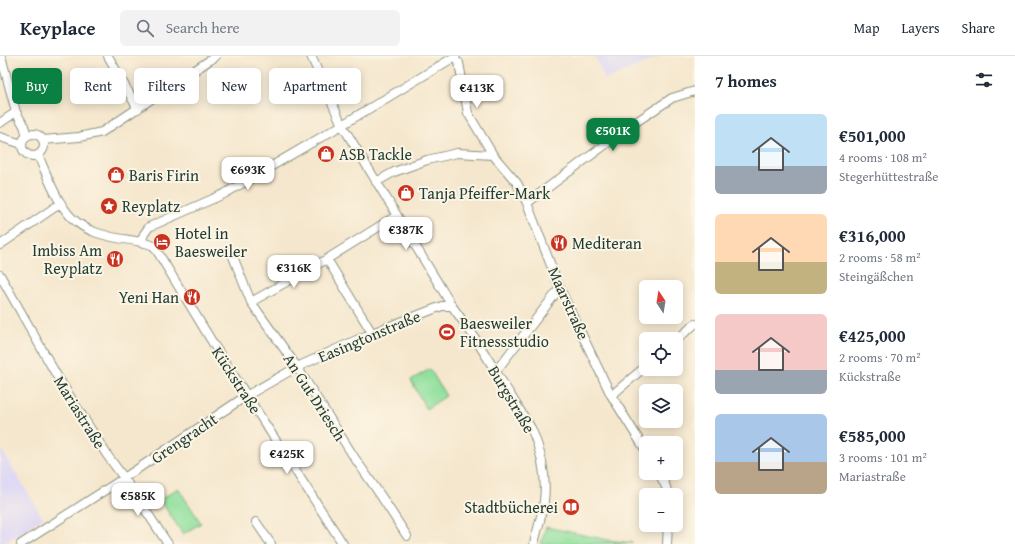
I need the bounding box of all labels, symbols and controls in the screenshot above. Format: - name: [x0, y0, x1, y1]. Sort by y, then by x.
- search box: [120, 10, 400, 46]
- text: Keyplace: [20, 14, 96, 42]
- icon: search: [134, 17, 156, 39]
- text: Search here: [166, 17, 240, 38]
- text: Map: [854, 18, 880, 38]
- text: Layers: [902, 18, 940, 38]
- text: Share: [962, 18, 995, 38]
- chip: Buy: [12, 68, 62, 104]
- chip: Rent: [70, 68, 126, 104]
- chip: Filters: [134, 68, 199, 104]
- chip: New: [207, 68, 261, 104]
- chip: Apartment: [269, 68, 361, 104]
- text: 7 homes: [715, 68, 777, 93]
- icon: filters: [973, 69, 995, 91]
- pin: €413K: [449, 75, 505, 109]
- text: €413K: [459, 78, 495, 97]
- pin: €501K: [585, 118, 641, 152]
- text: €501K: [595, 121, 631, 140]
- text: €501,000: [839, 123, 905, 148]
- icon: home: [747, 130, 795, 178]
- place label: ASB Tackle: [339, 142, 412, 166]
- shop icon: ASB Tackle: [316, 144, 336, 164]
- text: 4 rooms · 108 m²: [839, 148, 927, 167]
- pin: €693K: [220, 157, 276, 191]
- text: €693K: [230, 160, 266, 179]
- place label: Baris Firin: [129, 163, 199, 187]
- shop icon: Baris Firin: [106, 165, 126, 185]
- text: Stegerhüttestraße: [839, 167, 938, 186]
- place label: Tanja Pfeiffer-Mark: [419, 181, 551, 205]
- shop icon: Tanja Pfeiffer-Mark: [396, 183, 416, 203]
- place label: Reyplatz: [122, 194, 180, 218]
- place icon: Reyplatz: [99, 196, 119, 216]
- pin: €387K: [378, 217, 434, 251]
- text: €387K: [388, 220, 424, 239]
- place label: Hotel in Baesweiler: [175, 221, 248, 263]
- text: €316,000: [839, 223, 905, 248]
- icon: home: [747, 230, 795, 278]
- place label: Mediteran: [572, 231, 642, 255]
- hotel icon: Hotel in Baesweiler: [152, 232, 172, 252]
- restaurant icon: Mediteran: [549, 233, 569, 253]
- place label: Imbiss Am Reyplatz: [32, 238, 102, 280]
- text: 2 rooms · 58 m²: [839, 248, 921, 267]
- restaurant icon: Imbiss Am Reyplatz: [105, 249, 125, 269]
- pin: €316K: [266, 255, 322, 289]
- text: €316K: [276, 258, 312, 277]
- street label: Maarstraße: [542, 263, 596, 343]
- text: Steingäßchen: [839, 267, 914, 286]
- north arrow: [639, 280, 683, 324]
- map controls: [639, 280, 683, 532]
- place label: Yeni Han: [119, 285, 179, 309]
- restaurant icon: Yeni Han: [182, 287, 202, 307]
- street label: Easingtonstraße: [314, 304, 424, 368]
- place label: Baesweiler Fitnessstudio: [460, 311, 549, 353]
- sports icon: Baesweiler Fitnessstudio: [437, 322, 457, 342]
- text: €425,000: [839, 323, 905, 348]
- icon: home: [747, 330, 795, 378]
- button: locate: [639, 332, 683, 376]
- street label: Kückstraße: [206, 342, 268, 418]
- text: 2 rooms · 70 m²: [839, 348, 921, 367]
- street label: An Gut Driesch: [278, 349, 352, 445]
- street label: Burgstraße: [482, 361, 542, 437]
- text: Kückstraße: [839, 367, 901, 386]
- street label: Mariastraße: [48, 371, 112, 453]
- button: layers: [639, 384, 683, 428]
- street label: Grengracht: [146, 407, 222, 469]
- text: €585,000: [839, 423, 905, 448]
- icon: home: [747, 430, 795, 478]
- button: +: [639, 436, 683, 480]
- pin: €425K: [259, 441, 315, 475]
- text: €425K: [269, 444, 305, 463]
- text: 3 rooms · 101 m²: [839, 448, 927, 467]
- text: Mariastraße: [839, 467, 906, 486]
- pin: €585K: [110, 483, 166, 517]
- text: €585K: [120, 486, 156, 505]
- button: −: [639, 488, 683, 532]
- place label: Stadtbücherei: [464, 495, 559, 519]
- library icon: Stadtbücherei: [561, 497, 581, 517]

